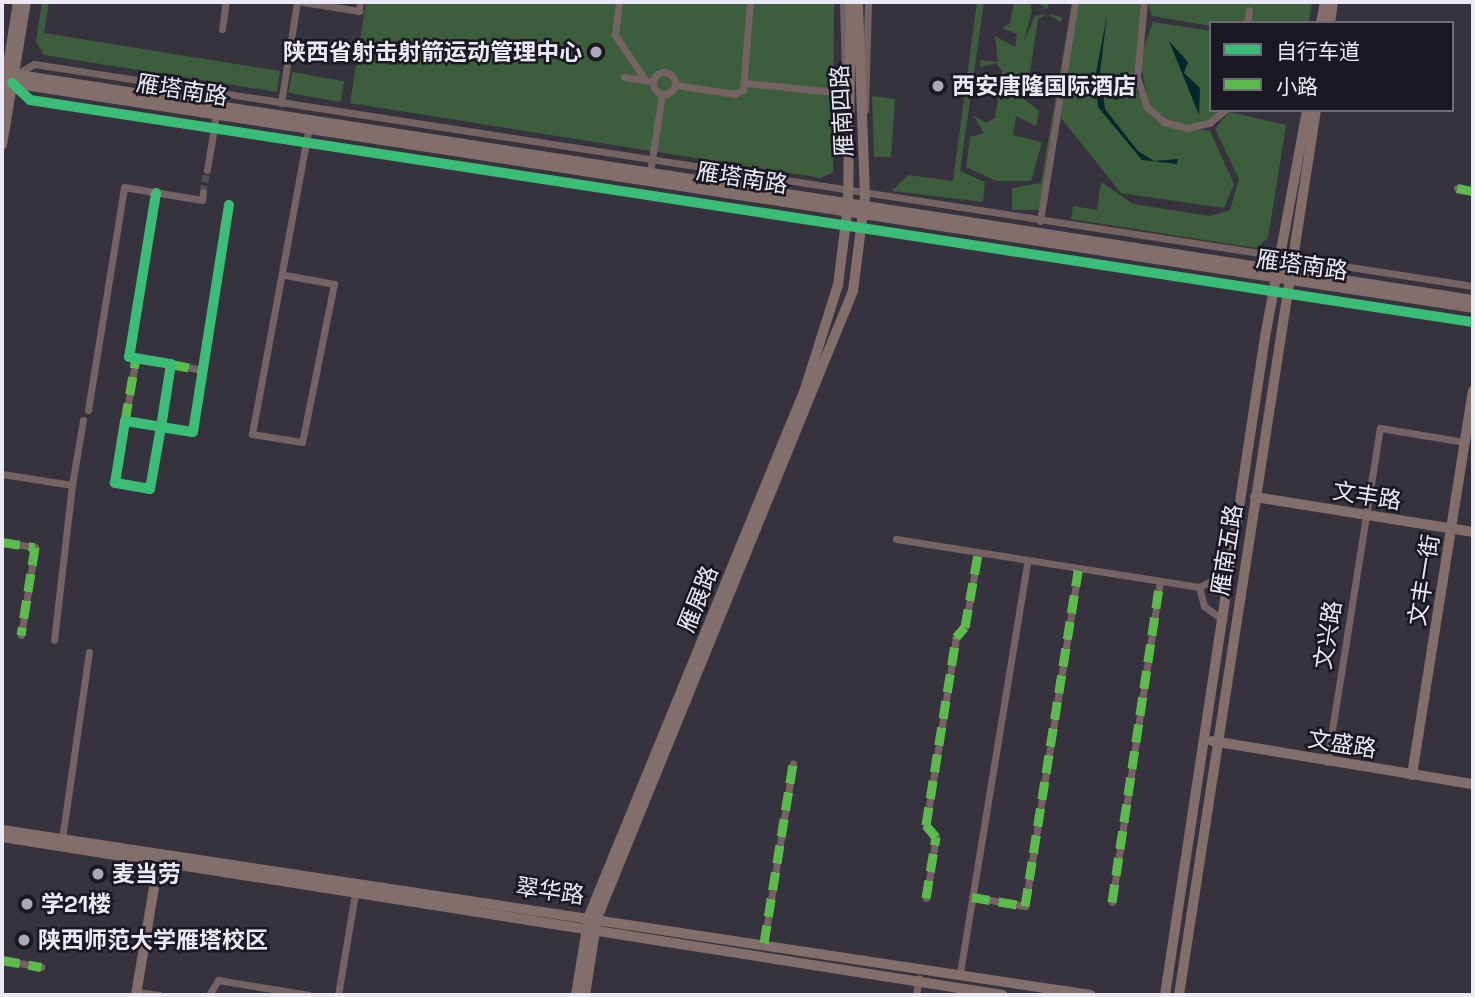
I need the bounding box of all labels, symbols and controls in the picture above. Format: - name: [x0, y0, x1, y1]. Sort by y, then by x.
- legend: [1209, 21, 1454, 112]
- place label: 陕西省射击射箭运动管理中心: [283, 38, 582, 66]
- text: 自行车道: [1276, 38, 1360, 65]
- marker: 陕西省射击射箭运动管理中心: [588, 44, 604, 60]
- street label: 雁南四路: [826, 64, 858, 158]
- street label: 雁塔南路: [134, 69, 230, 111]
- place label: 西安唐隆国际酒店: [952, 72, 1136, 100]
- text: 小路: [1276, 73, 1318, 100]
- marker: 西安唐隆国际酒店: [930, 78, 946, 94]
- street label: 雁塔南路: [694, 157, 790, 199]
- street label: 雁塔南路: [1255, 245, 1349, 285]
- street label: 文丰路: [1331, 477, 1403, 515]
- street label: 雁南五路: [1206, 502, 1248, 598]
- street label: 文丰一街: [1403, 532, 1445, 628]
- street label: 雁展路: [672, 562, 724, 636]
- street label: 文兴路: [1309, 599, 1347, 671]
- street label: 文盛路: [1306, 725, 1378, 763]
- place label: 麦当劳: [112, 860, 181, 888]
- marker: 麦当劳: [90, 866, 106, 882]
- street label: 翠华路: [514, 873, 586, 909]
- place label: 学21楼: [41, 890, 111, 918]
- marker: 学21楼: [19, 896, 35, 912]
- place label: 陕西师范大学雁塔校区: [38, 926, 268, 954]
- marker: 陕西师范大学雁塔校区: [16, 932, 32, 948]

